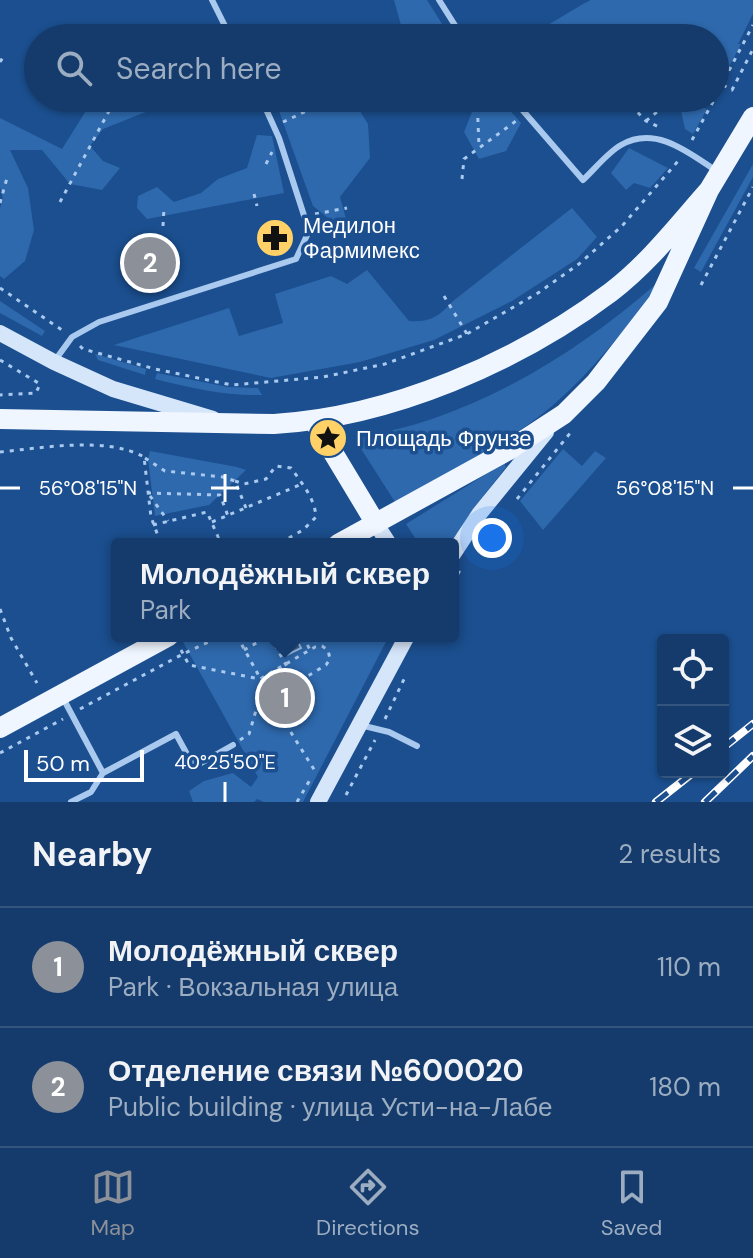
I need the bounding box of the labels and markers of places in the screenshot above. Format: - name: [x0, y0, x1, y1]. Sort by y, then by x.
- place label: Медилон Фармимекс: [303, 211, 420, 265]
- pharmacy icon: Медилон Фармимекс: [254, 217, 296, 259]
- pin: 2: [124, 233, 176, 293]
- place icon: Площадь Фрунзе: [307, 417, 349, 459]
- place label: Площадь Фрунзе: [356, 424, 532, 453]
- pin: 1: [259, 668, 311, 728]

